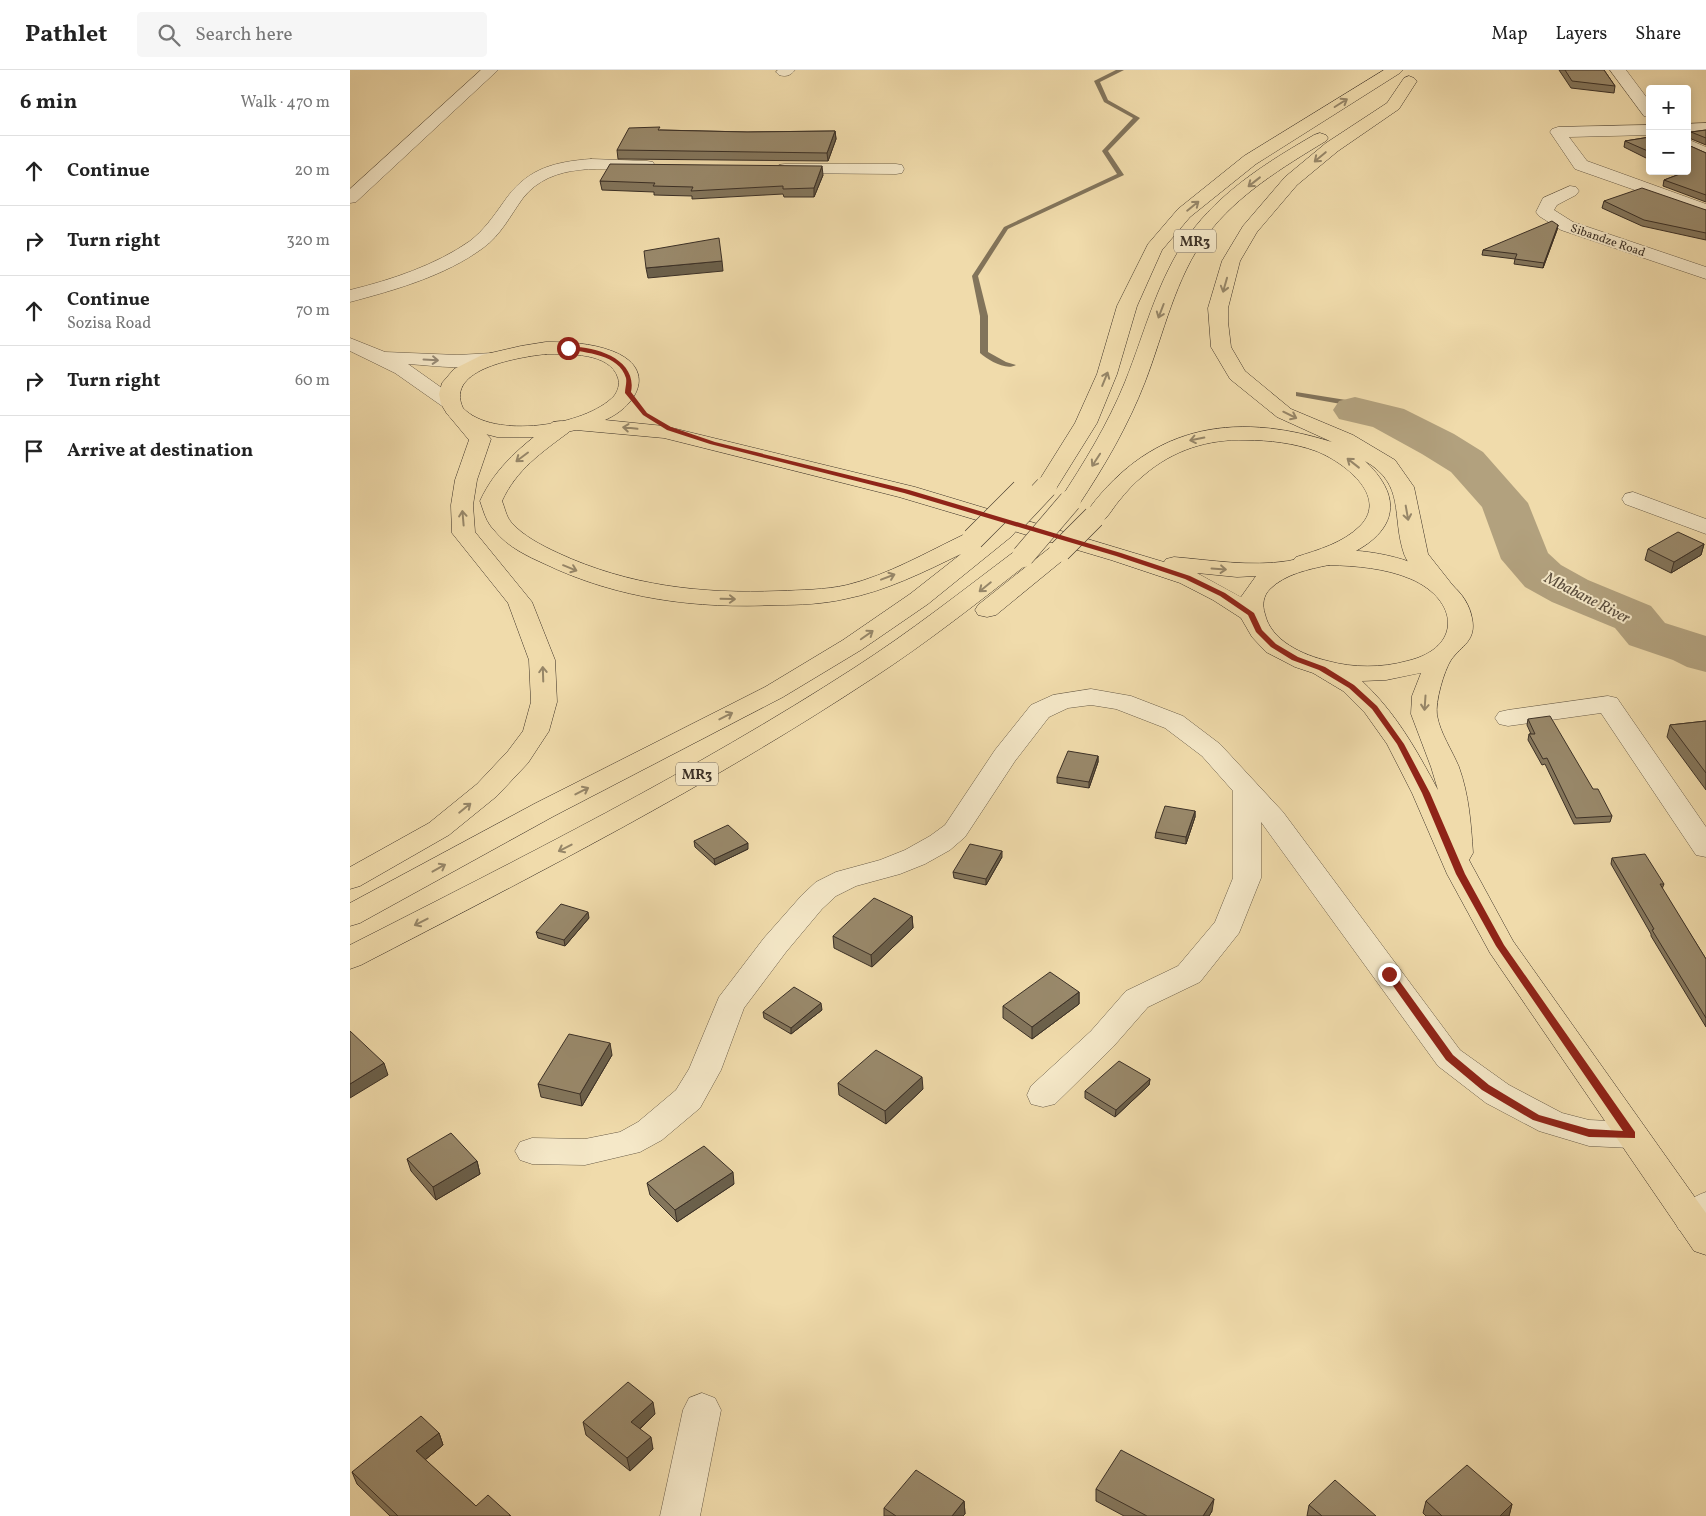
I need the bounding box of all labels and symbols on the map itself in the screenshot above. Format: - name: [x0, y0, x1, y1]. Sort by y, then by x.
- one-way arrow: [1333, 98, 1347, 108]
- one-way arrow: [1314, 151, 1327, 162]
- one-way arrow: [1248, 177, 1261, 188]
- one-way arrow: [1186, 200, 1199, 211]
- street label: Sibandze Road: [1568, 221, 1647, 261]
- road number: MR3: [1174, 230, 1216, 252]
- one-way arrow: [1219, 276, 1229, 292]
- one-way arrow: [1156, 304, 1165, 319]
- route start: [557, 337, 580, 360]
- one-way arrow: [423, 355, 439, 364]
- one-way arrow: [1101, 371, 1110, 387]
- one-way arrow: [1282, 411, 1297, 420]
- one-way arrow: [622, 423, 638, 433]
- one-way arrow: [1189, 435, 1205, 445]
- one-way arrow: [515, 452, 529, 462]
- one-way arrow: [1091, 453, 1102, 467]
- one-way arrow: [1347, 458, 1360, 469]
- one-way arrow: [1403, 504, 1413, 520]
- one-way arrow: [459, 510, 468, 526]
- one-way arrow: [561, 564, 577, 573]
- one-way arrow: [1210, 564, 1226, 573]
- water label: Mbabane River: [1540, 567, 1635, 630]
- one-way arrow: [879, 572, 895, 581]
- one-way arrow: [979, 582, 992, 593]
- one-way arrow: [720, 594, 736, 604]
- one-way arrow: [860, 630, 874, 640]
- one-way arrow: [538, 667, 548, 683]
- one-way arrow: [1420, 694, 1430, 710]
- one-way arrow: [718, 711, 733, 720]
- road number: MR3: [676, 762, 718, 786]
- one-way arrow: [574, 786, 589, 795]
- one-way arrow: [459, 802, 472, 813]
- one-way arrow: [558, 843, 573, 853]
- one-way arrow: [431, 863, 446, 872]
- one-way arrow: [413, 917, 428, 927]
- route end: [1378, 963, 1401, 986]

